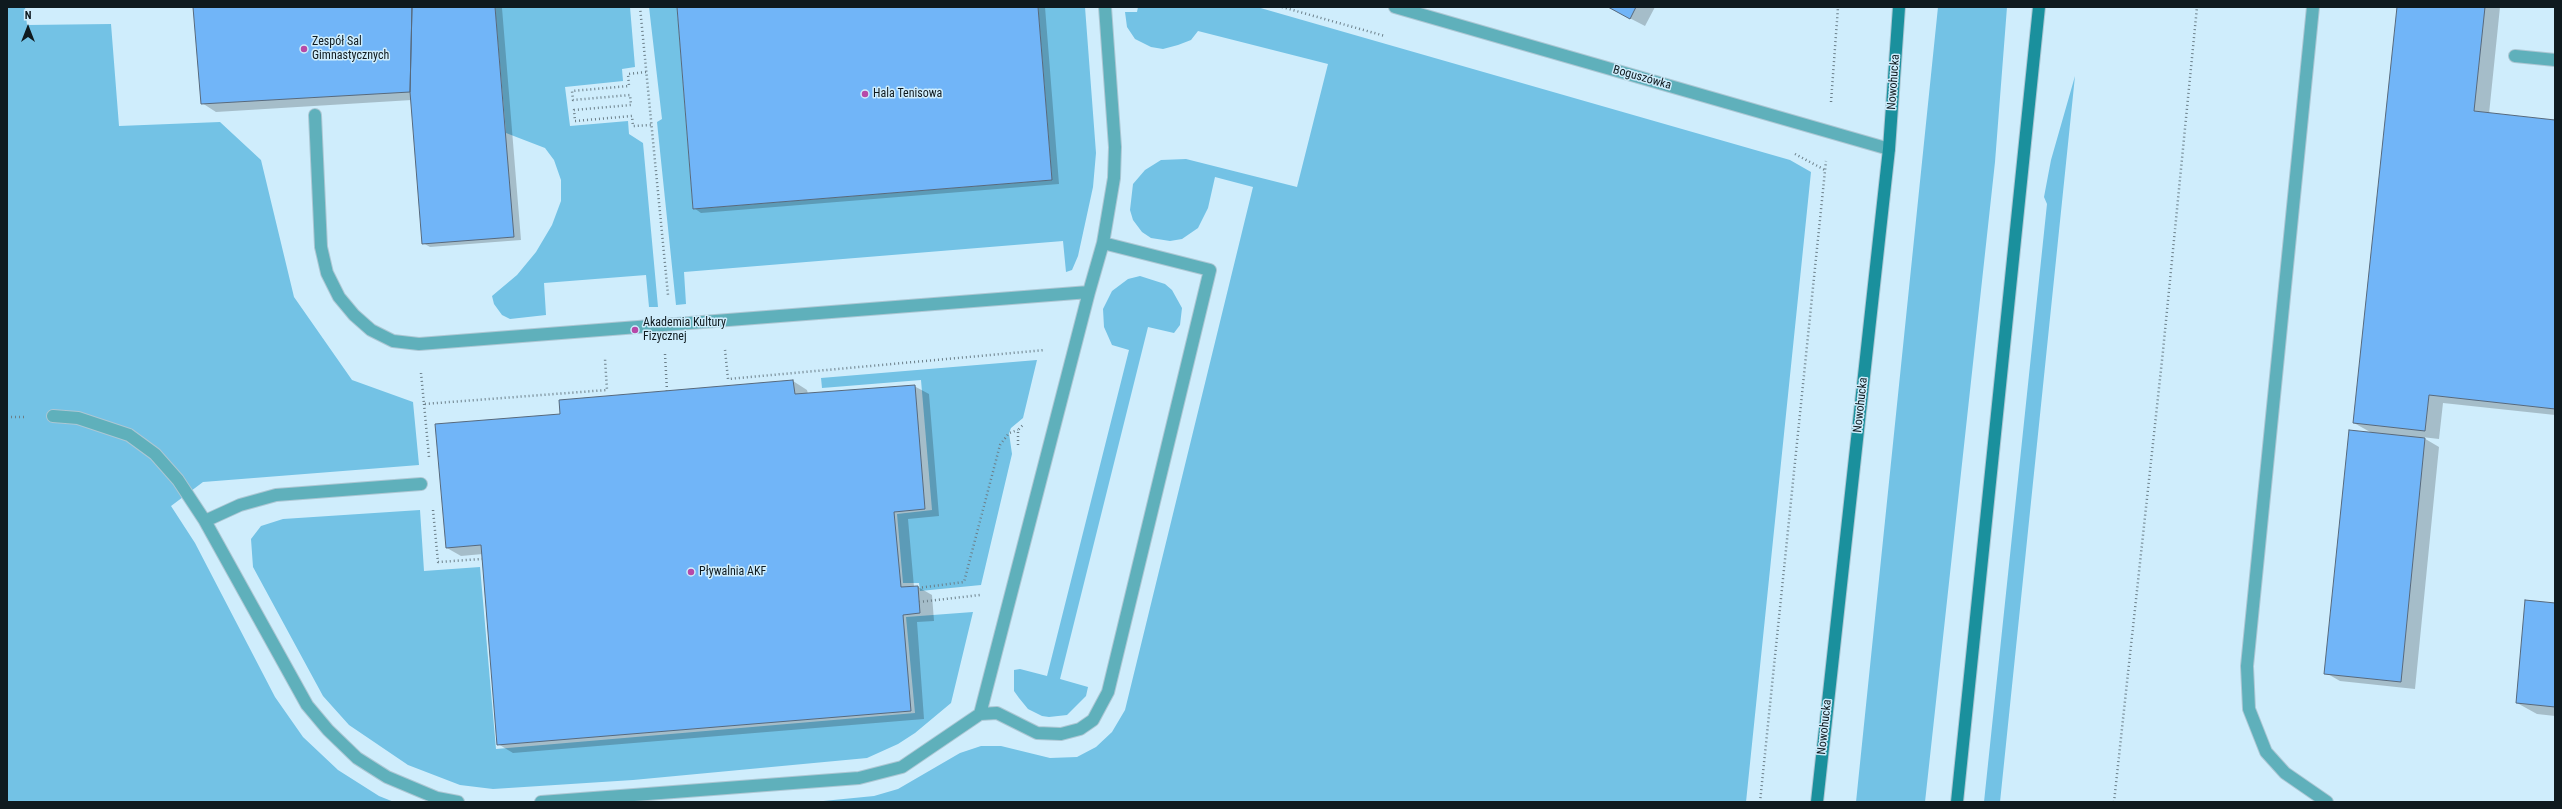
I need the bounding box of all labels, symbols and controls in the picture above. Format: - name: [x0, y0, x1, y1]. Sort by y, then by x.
- north arrow: [8, 8, 48, 48]
- text: N: [25, 9, 31, 22]
- place label: Zespół Sal Gimnastycznych: [312, 35, 389, 63]
- marker: Zespół Sal Gimnastycznych: [299, 44, 309, 54]
- street label: Nowohucka: [1885, 54, 1903, 110]
- street label: Boguszówka: [1611, 63, 1673, 93]
- place label: Hala Tenisowa: [873, 87, 942, 101]
- marker: Hala Tenisowa: [860, 89, 870, 99]
- place label: Akademia Kultury Fizycznej: [643, 316, 726, 344]
- marker: Akademia Kultury Fizycznej: [630, 325, 640, 335]
- street label: Nowohucka: [1851, 377, 1871, 433]
- place label: Pływalnia AKF: [699, 565, 766, 579]
- marker: Pływalnia AKF: [686, 567, 696, 577]
- street label: Nowohucka: [1815, 699, 1835, 755]

